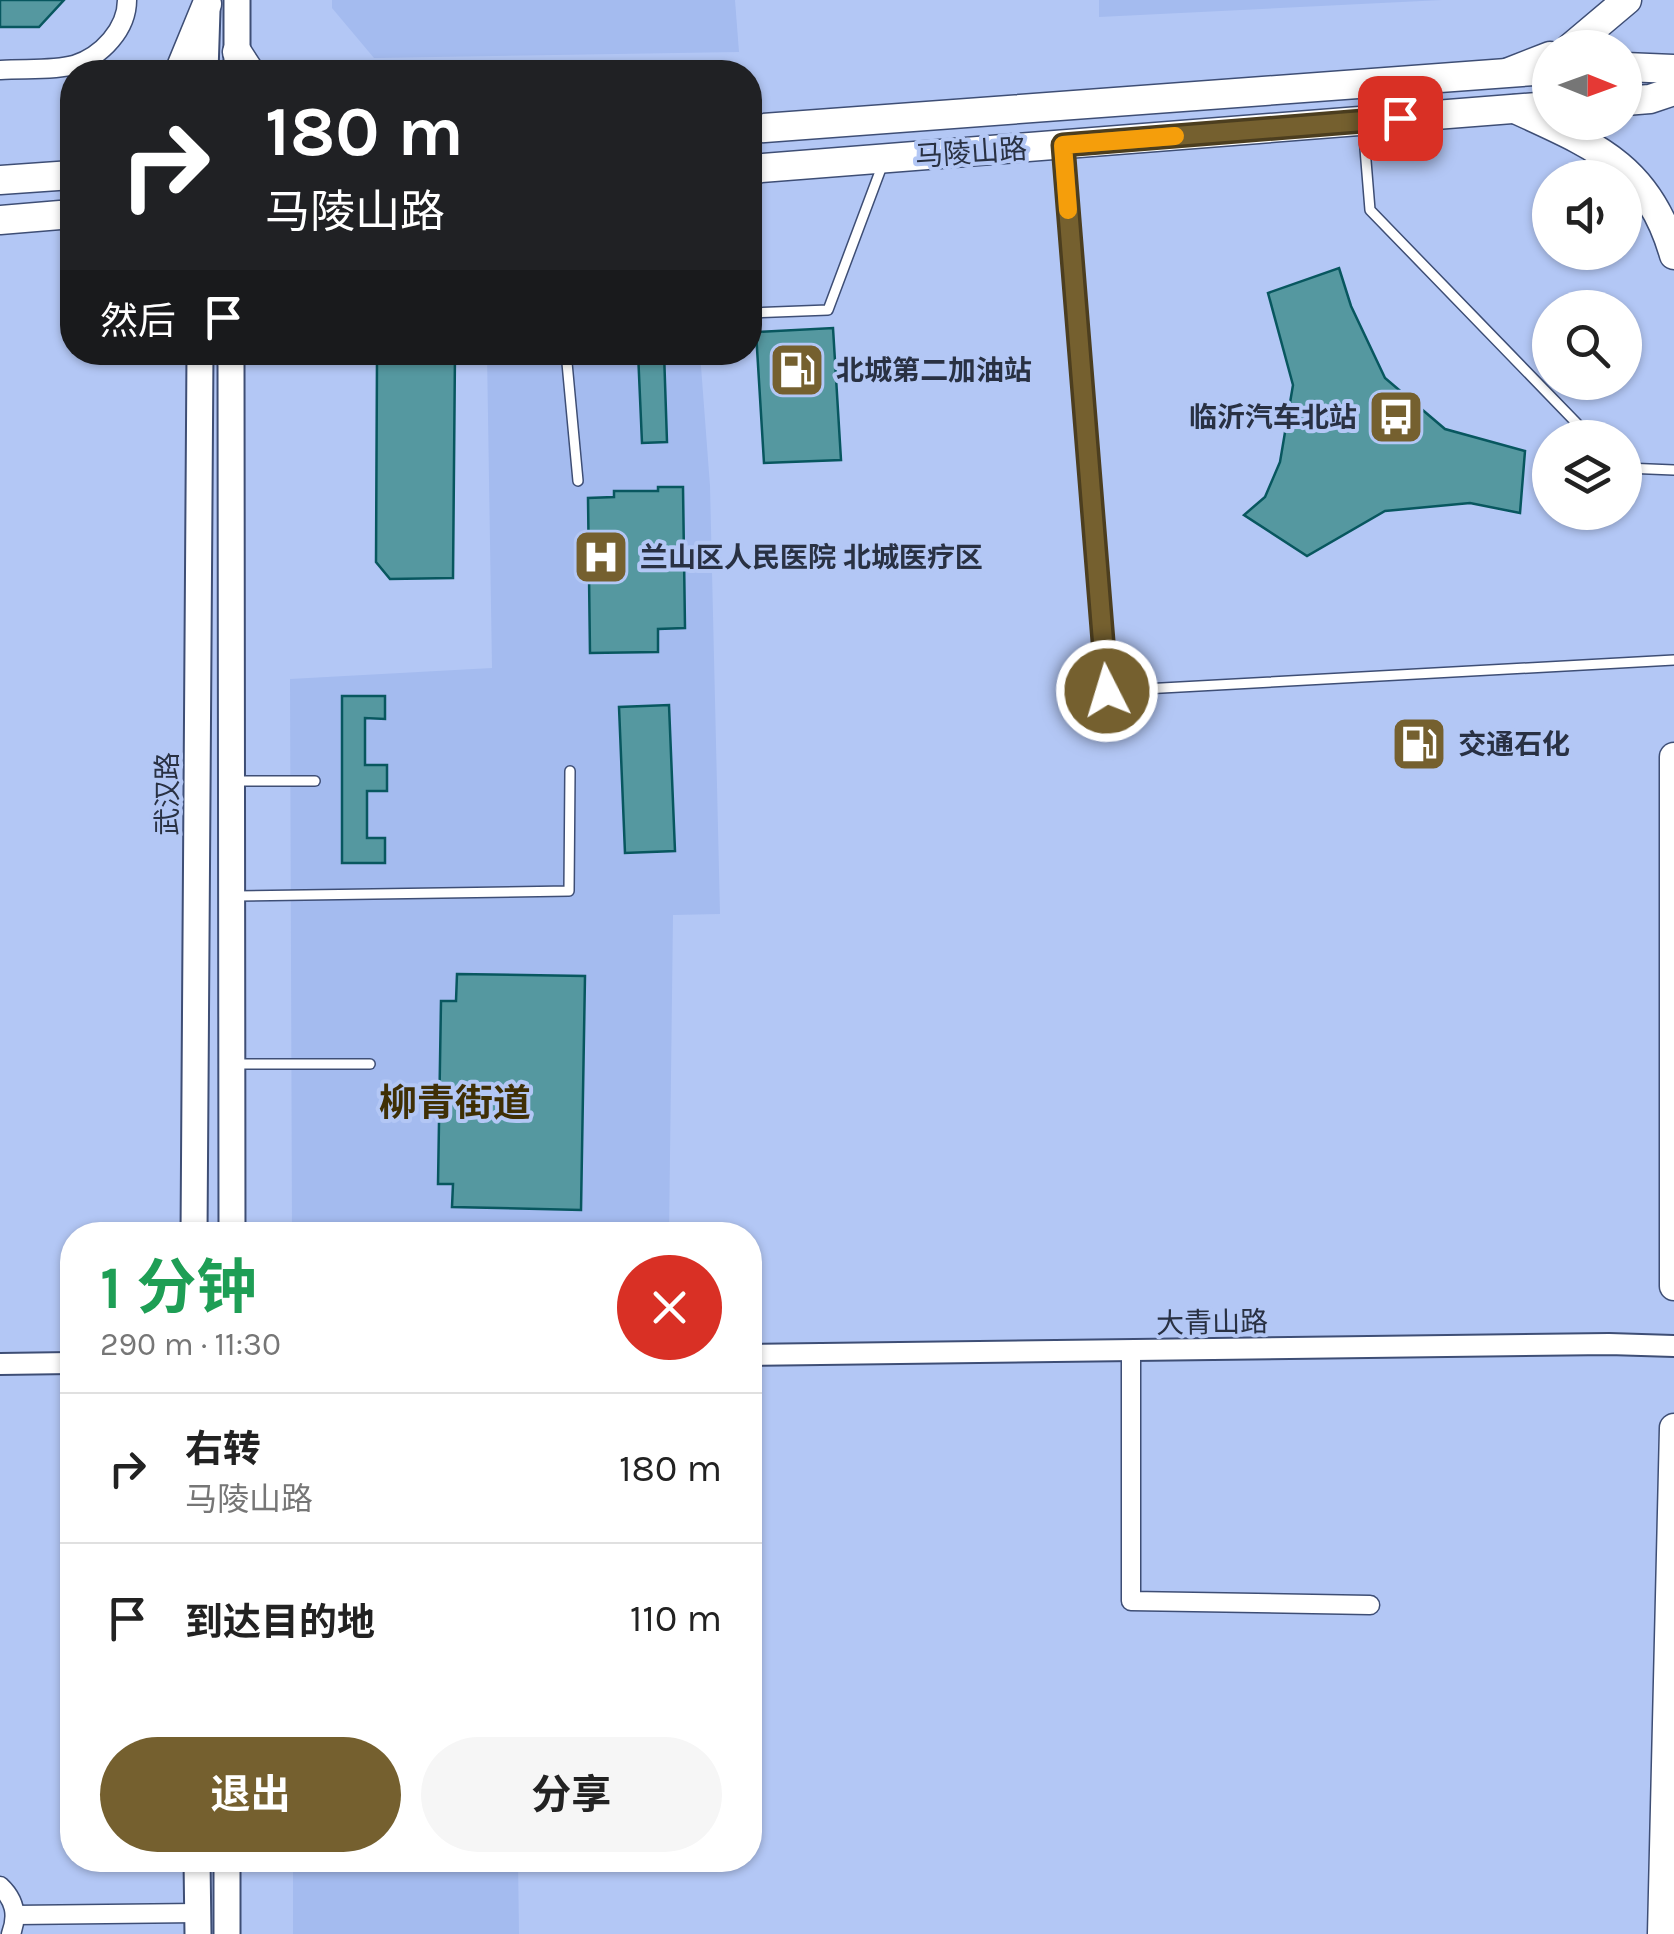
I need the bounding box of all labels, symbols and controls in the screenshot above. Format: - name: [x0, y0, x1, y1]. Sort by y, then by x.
- north arrow: [1532, 30, 1642, 140]
- map controls: [1532, 30, 1642, 530]
- pin: [1358, 76, 1443, 161]
- text: 180 m: [265, 91, 464, 173]
- icon: arrive: [1373, 91, 1428, 146]
- icon: right: [100, 100, 230, 230]
- street label: 马陵山路: [914, 132, 1028, 173]
- button: sound: [1532, 160, 1642, 270]
- text: 马陵山路: [265, 186, 445, 238]
- icon: arrive: [196, 290, 251, 345]
- button: search: [1532, 290, 1642, 400]
- text: 然后: [100, 299, 176, 344]
- fuel station icon: 北城第二加油站: [767, 340, 827, 400]
- place label: 北城第二加油站: [836, 354, 1032, 387]
- bus stop icon: 临沂汽车北站: [1366, 387, 1426, 447]
- place label: 临沂汽车北站: [1189, 401, 1357, 434]
- button: layers: [1532, 420, 1642, 530]
- hospital icon: 兰山区人民医院 北城医疗区: [571, 527, 631, 587]
- place label: 兰山区人民医院 北城医疗区: [640, 541, 983, 574]
- position arrow: [1055, 639, 1159, 743]
- fuel station icon: 交通石化: [1389, 714, 1449, 774]
- place label: 交通石化: [1458, 728, 1570, 761]
- street label: 武汉路: [151, 752, 184, 836]
- district label: 柳青街道: [379, 1081, 531, 1126]
- text: 1 分钟: [100, 1253, 257, 1323]
- button: close: [617, 1255, 722, 1360]
- street label: 大青山路: [1156, 1305, 1268, 1340]
- text: 290 m · 11:30: [100, 1326, 281, 1363]
- text: 右转: [185, 1427, 261, 1472]
- icon: right: [100, 1441, 155, 1496]
- text: 180 m: [619, 1446, 722, 1491]
- text: 马陵山路: [185, 1481, 313, 1518]
- icon: arrive: [100, 1591, 155, 1646]
- text: 110 m: [630, 1596, 722, 1641]
- text: 到达目的地: [185, 1600, 375, 1645]
- button: 退出: [100, 1737, 401, 1852]
- button: 分享: [421, 1737, 722, 1852]

